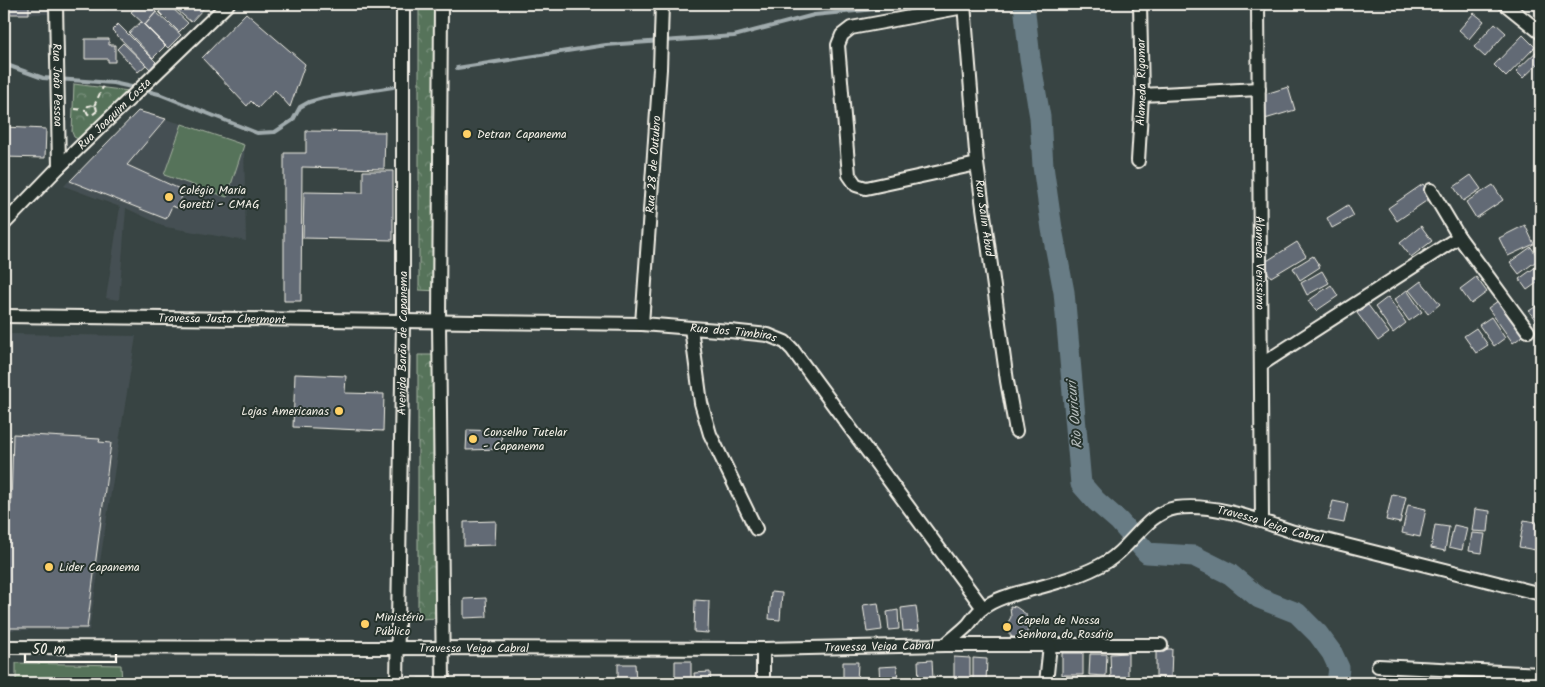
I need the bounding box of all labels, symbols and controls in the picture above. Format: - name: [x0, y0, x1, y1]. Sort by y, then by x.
- street label: Alameda Rigomar: [1131, 37, 1152, 126]
- street label: Rua João Pessoa: [47, 43, 68, 127]
- street label: Rua Joaquim Costa: [73, 73, 156, 154]
- street label: Rua 28 de Outubro: [640, 115, 666, 214]
- place label: Detran Capanema: [477, 125, 567, 144]
- marker: Detran Capanema: [461, 128, 473, 140]
- street label: Rua Salin Abud: [970, 178, 999, 259]
- place label: Colégio Maria Goretti - CMAG: [179, 181, 260, 214]
- marker: Colégio Maria Goretti - CMAG: [163, 191, 175, 203]
- street label: Alameda Verissimo: [1250, 216, 1270, 310]
- street label: Avenida Barão de Capanema: [392, 271, 413, 415]
- street label: Travessa Justo Chermont: [158, 308, 286, 329]
- street label: Rua dos Timbiras: [689, 318, 780, 347]
- water label: Rio Ouricuri: [1061, 378, 1089, 450]
- place label: Lojas Americanas: [241, 402, 329, 421]
- marker: Lojas Americanas: [333, 405, 345, 417]
- place label: Conselho Tutelar - Capanema: [483, 423, 568, 456]
- marker: Conselho Tutelar - Capanema: [467, 433, 479, 445]
- street label: Travessa Veiga Cabral: [1215, 500, 1325, 548]
- place label: Lider Capanema: [59, 558, 140, 577]
- marker: Lider Capanema: [43, 561, 55, 573]
- place label: Ministério Público: [375, 608, 424, 641]
- place label: Capela de Nossa Senhora do Rosário: [1017, 611, 1113, 644]
- marker: Ministério Público: [359, 618, 371, 630]
- marker: Capela de Nossa Senhora do Rosário: [1001, 621, 1013, 633]
- scale bar: [25, 632, 116, 664]
- street label: Travessa Veiga Cabral: [824, 636, 934, 657]
- text: 50 m: [32, 638, 66, 662]
- street label: Travessa Veiga Cabral: [419, 639, 529, 658]

